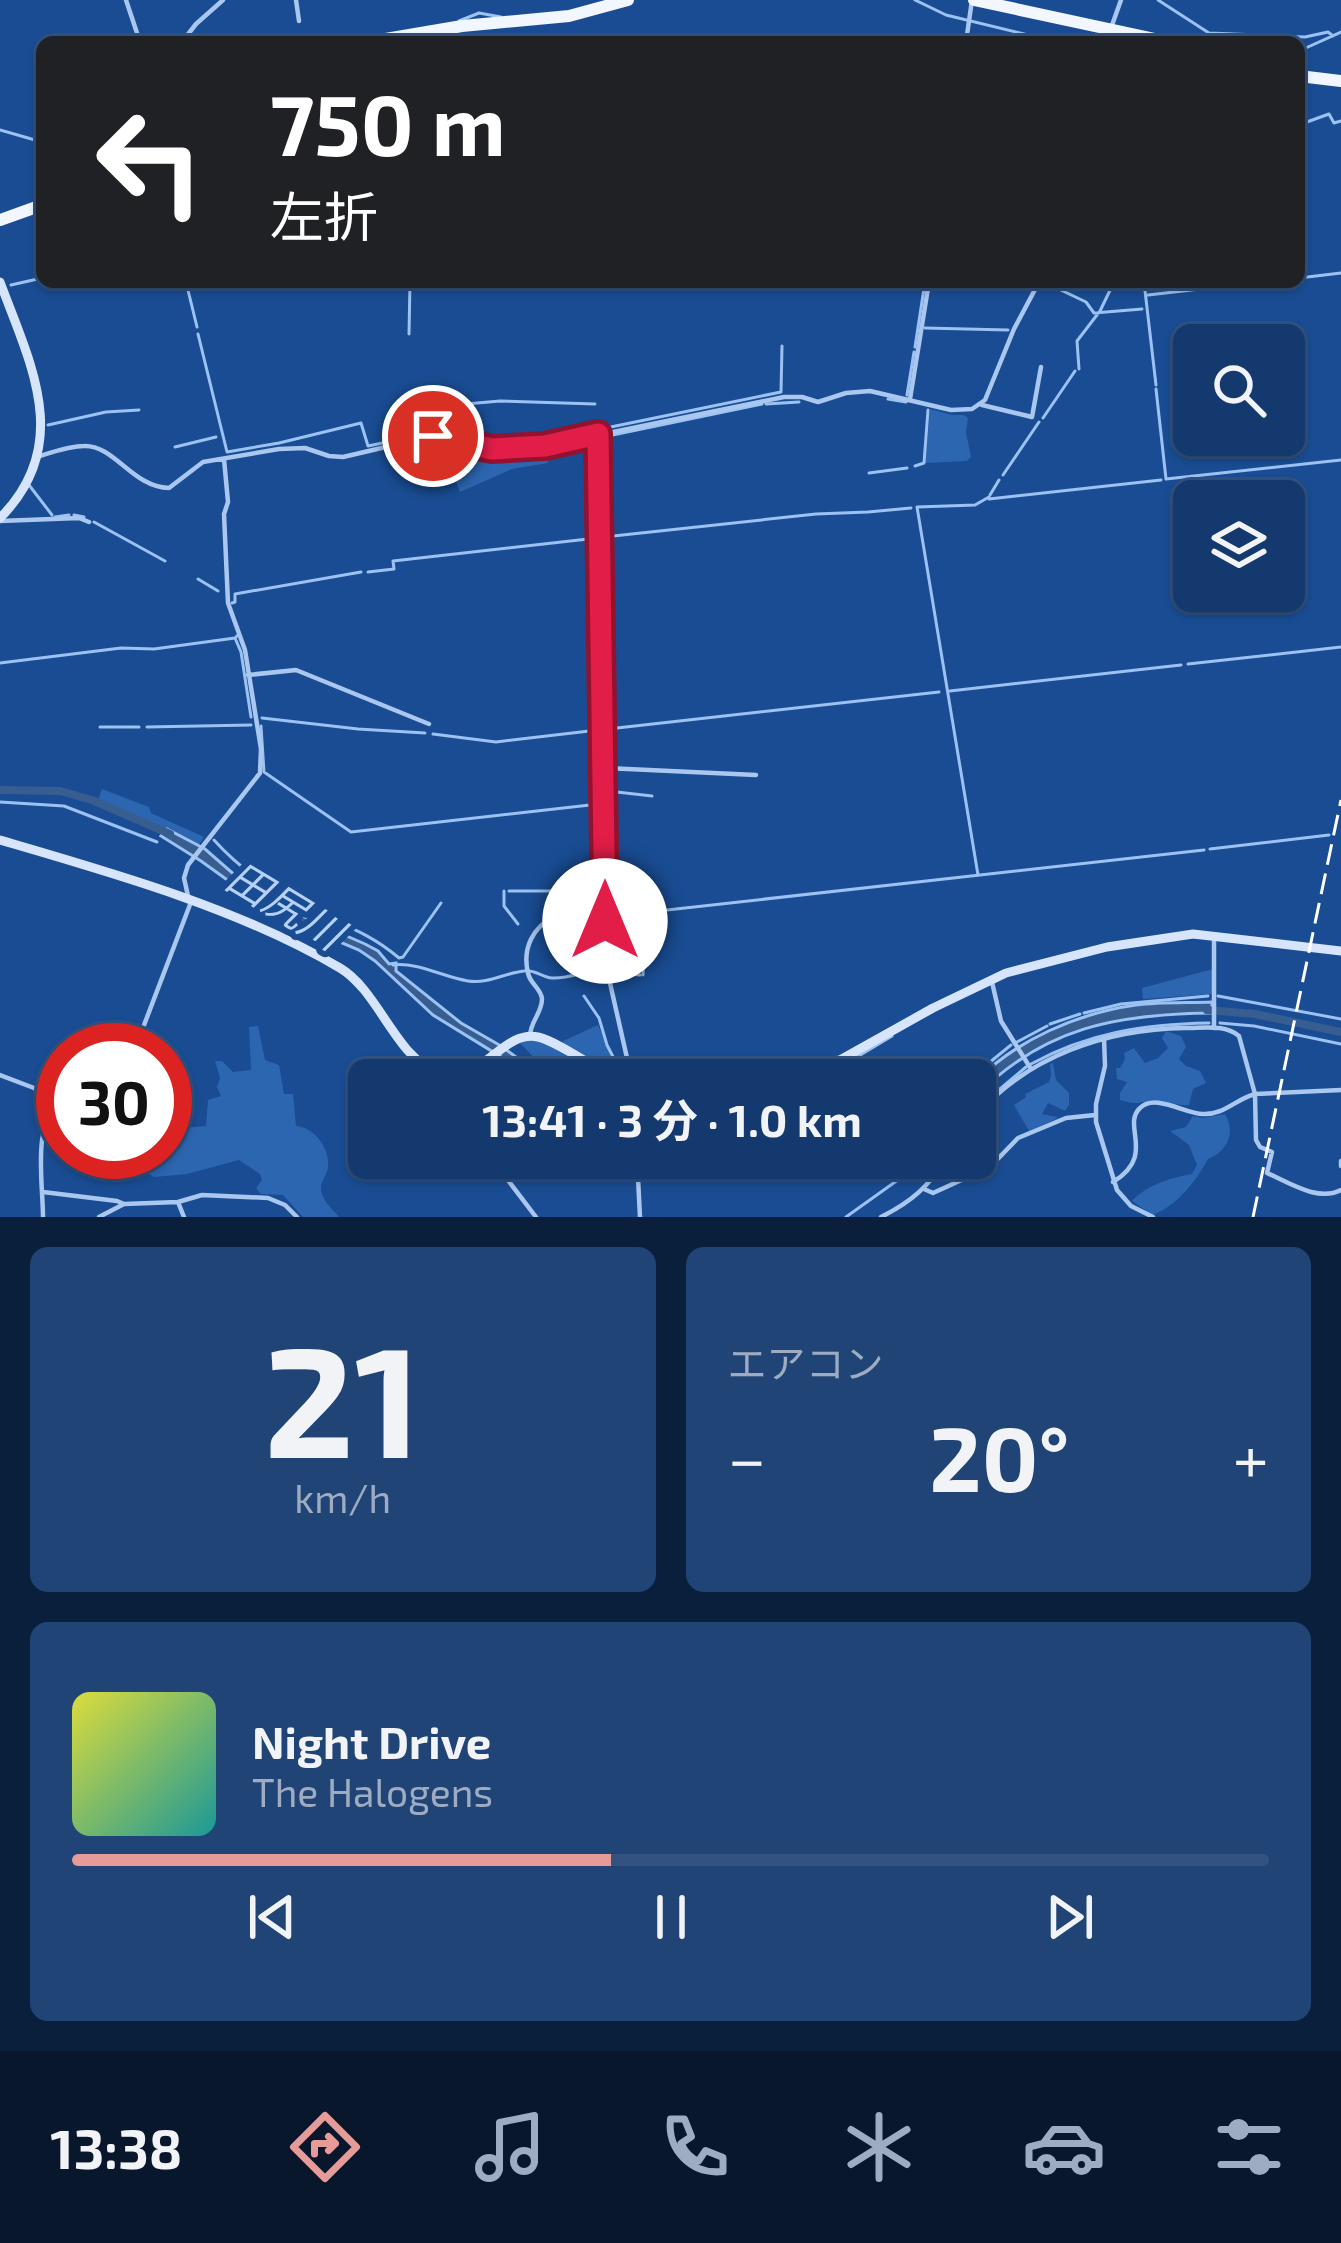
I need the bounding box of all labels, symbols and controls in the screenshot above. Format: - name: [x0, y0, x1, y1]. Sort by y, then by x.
- text: 750 m: [270, 72, 506, 173]
- icon: left: [72, 84, 228, 240]
- text: 左折: [270, 183, 378, 248]
- map controls: [1173, 324, 1305, 612]
- button: search: [1173, 324, 1305, 456]
- pin: [382, 385, 484, 487]
- icon: arrive: [400, 403, 466, 469]
- button: layers: [1173, 480, 1305, 612]
- water label: 田尻川: [219, 850, 356, 960]
- position arrow: [542, 858, 668, 984]
- speed limit sign: 30: [36, 1023, 192, 1179]
- text: 13:41 · 3 分 · 1.0 km: [482, 1092, 862, 1146]
- text: 21: [264, 1302, 422, 1489]
- text: エアコン: [728, 1339, 884, 1386]
- text: 20°: [929, 1402, 1069, 1510]
- text: −: [728, 1417, 766, 1496]
- text: +: [1233, 1417, 1269, 1496]
- text: km/h: [294, 1474, 391, 1521]
- text: Night Drive: [252, 1714, 491, 1768]
- text: The Halogens: [252, 1768, 493, 1815]
- icon: previous: [239, 1884, 305, 1950]
- icon: pause: [638, 1884, 704, 1950]
- icon: next: [1037, 1884, 1103, 1950]
- icon: directions: [283, 2105, 367, 2189]
- icon: music: [468, 2105, 552, 2189]
- icon: phone: [653, 2105, 737, 2189]
- icon: climate: [837, 2105, 921, 2189]
- icon: car: [1022, 2105, 1106, 2189]
- icon: filters: [1207, 2105, 1291, 2189]
- text: 13:38: [50, 2115, 182, 2180]

